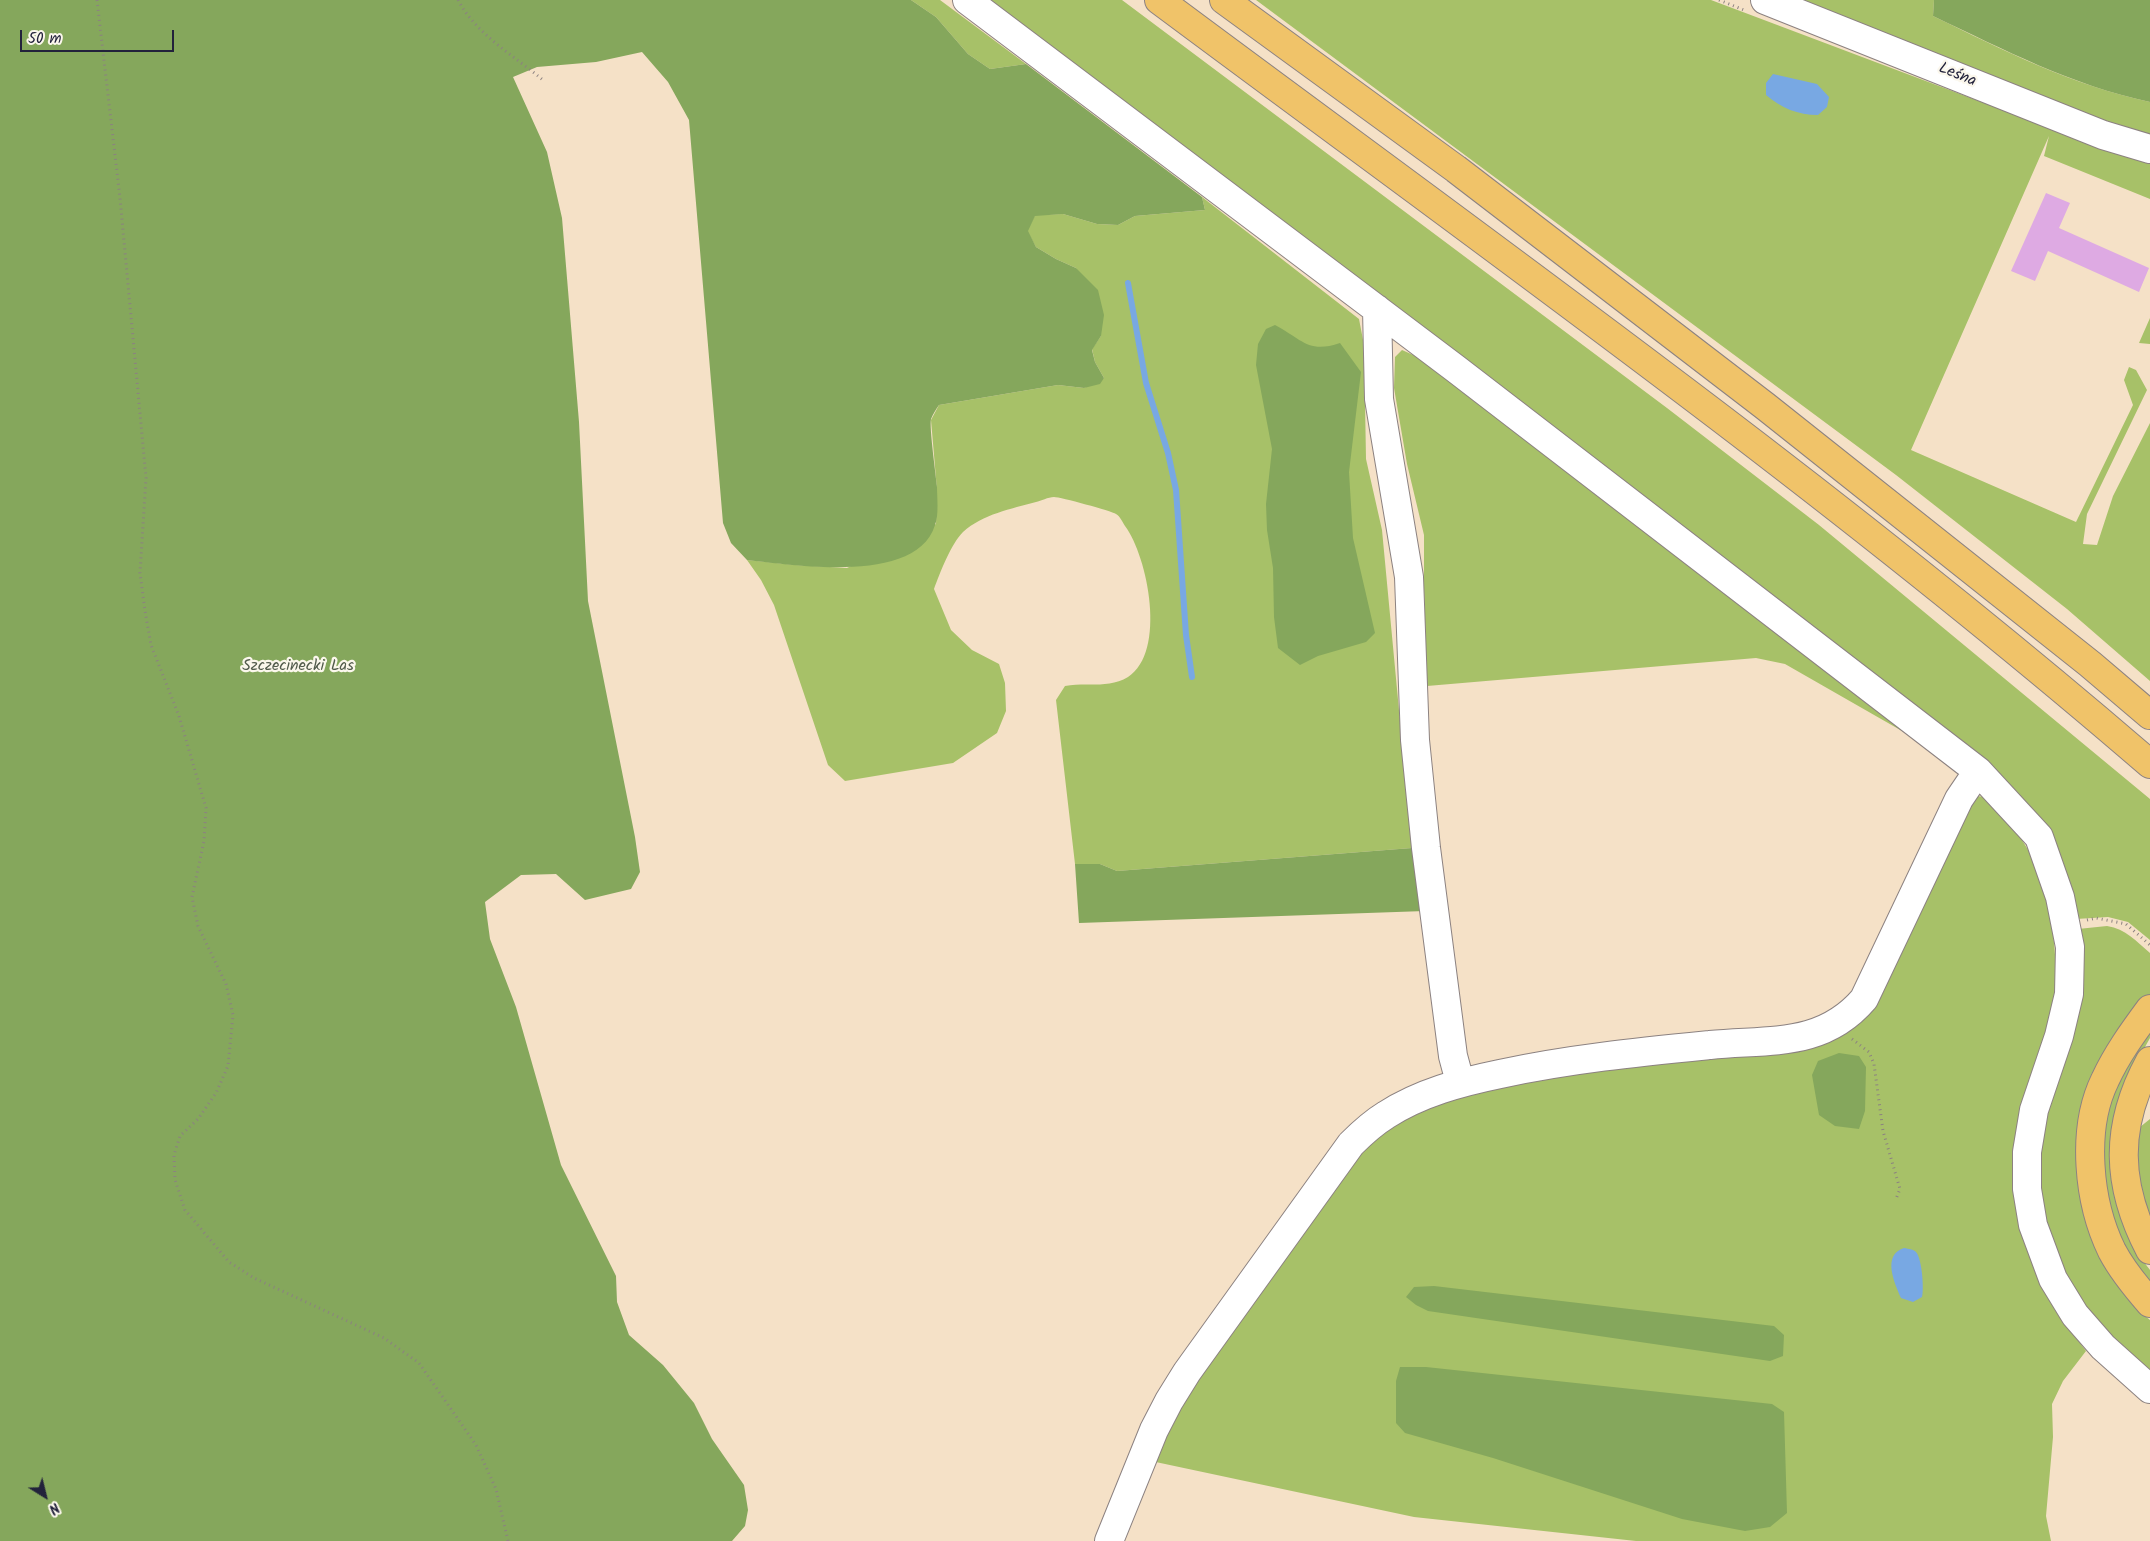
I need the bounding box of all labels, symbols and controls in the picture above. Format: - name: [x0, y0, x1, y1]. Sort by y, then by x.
- scale bar: [22, 20, 176, 52]
- text: 50 m: [28, 27, 62, 51]
- street label: Leśna: [1935, 60, 1979, 92]
- park label: Szczecinecki Las: [242, 657, 354, 677]
- north arrow: [20, 1471, 70, 1521]
- text: N: [44, 1497, 64, 1520]

